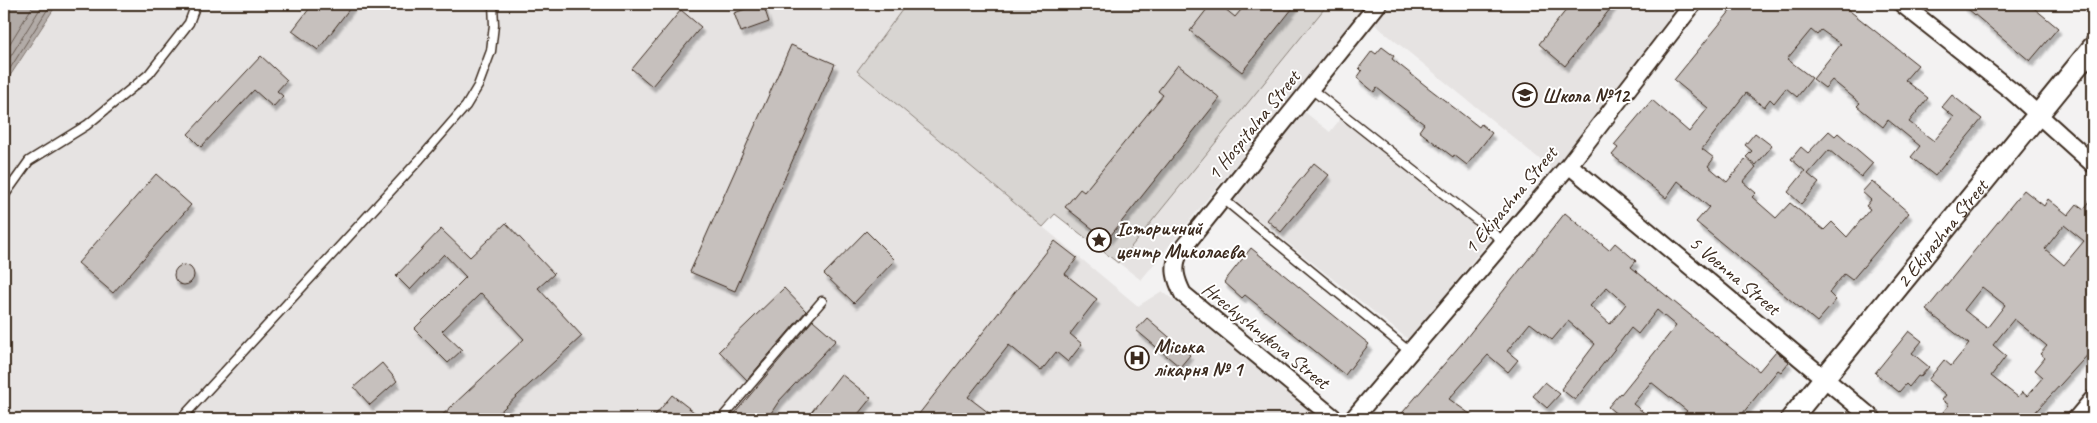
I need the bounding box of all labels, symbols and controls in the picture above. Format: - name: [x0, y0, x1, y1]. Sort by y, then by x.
- street label: 1 Hospitalna Street: [1201, 63, 1307, 185]
- school or university icon: Школа №12: [1512, 82, 1538, 108]
- place label: Школа №12: [1542, 83, 1631, 108]
- street label: 1 Ekipashna Street: [1458, 140, 1564, 259]
- street label: 2 Ekipazhna Street: [1891, 173, 1995, 293]
- place label: Історичний центр Миколаєва: [1116, 216, 1247, 264]
- place icon: Історичний центр Миколаєва: [1086, 227, 1112, 253]
- street label: 5 Voenna Street: [1684, 230, 1787, 322]
- street label: Hrechyshnykova Street: [1197, 276, 1336, 396]
- place label: Міська лікарня № 1: [1154, 334, 1244, 382]
- hospital icon: Міська лікарня № 1: [1124, 345, 1150, 371]

